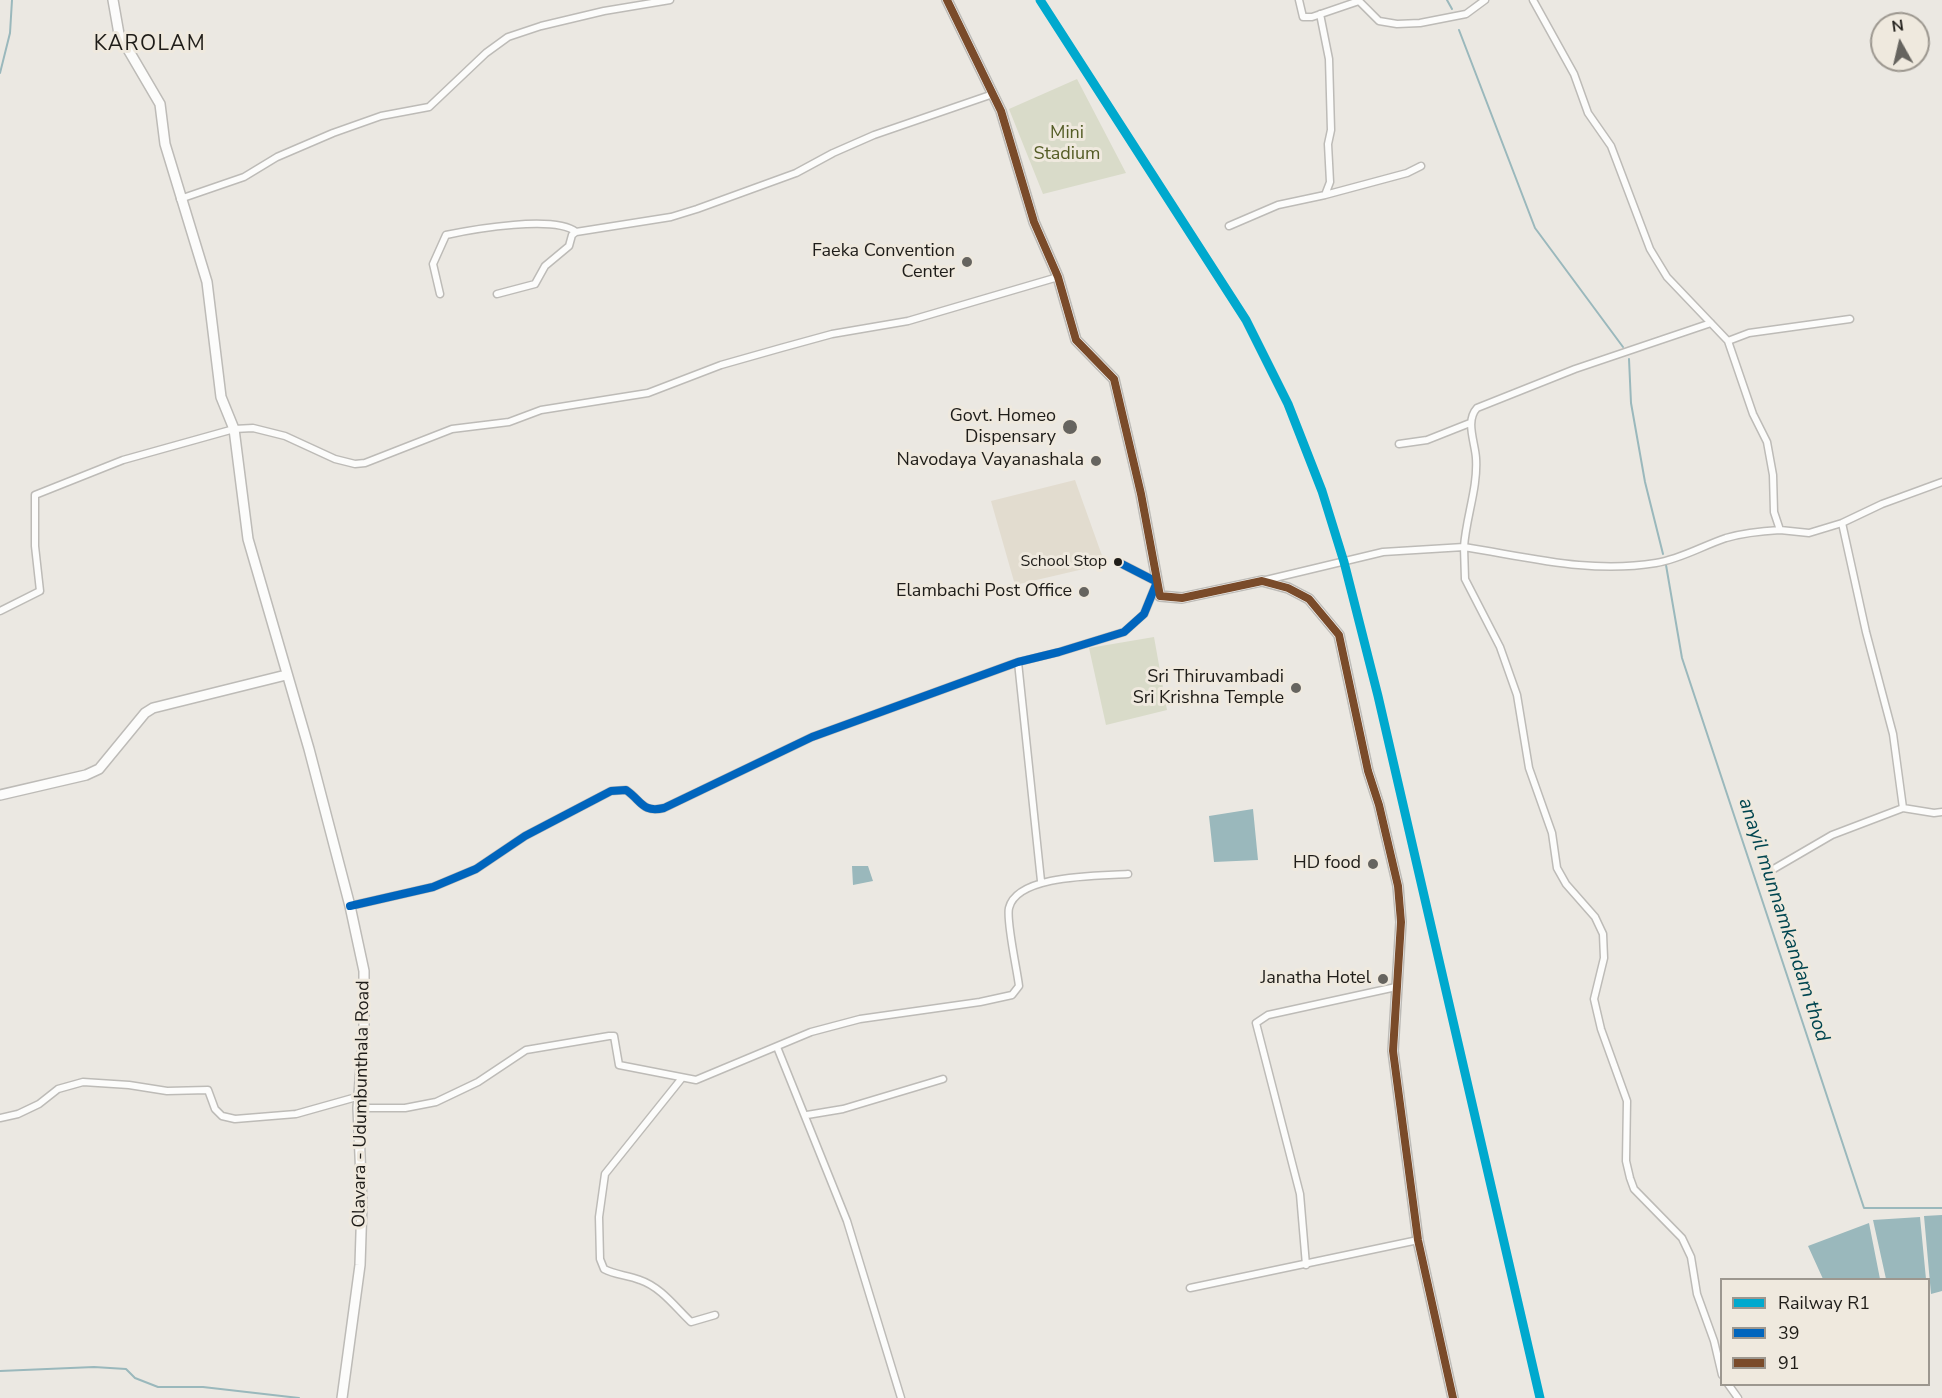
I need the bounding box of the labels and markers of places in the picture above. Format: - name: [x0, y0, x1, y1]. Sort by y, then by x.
- place label: Faeka Convention Center: [812, 241, 955, 284]
- marker: Faeka Convention Center: [960, 255, 974, 269]
- place label: Govt. Homeo Dispensary: [950, 406, 1056, 448]
- marker: Govt. Homeo Dispensary: [1061, 418, 1079, 436]
- place label: Navodaya Vayanashala: [896, 450, 1084, 472]
- marker: Navodaya Vayanashala: [1089, 454, 1103, 468]
- place label: School Stop: [1020, 552, 1107, 572]
- marker: School Stop: [1112, 556, 1124, 568]
- place label: Elambachi Post Office: [896, 581, 1072, 603]
- marker: Elambachi Post Office: [1077, 585, 1091, 599]
- place label: Sri Thiruvambadi Sri Krishna Temple: [1133, 667, 1284, 710]
- marker: Sri Thiruvambadi Sri Krishna Temple: [1289, 681, 1303, 695]
- place label: HD food: [1293, 853, 1361, 875]
- marker: HD food: [1366, 857, 1380, 871]
- place label: Janatha Hotel: [1260, 968, 1371, 990]
- marker: Janatha Hotel: [1376, 972, 1390, 986]

